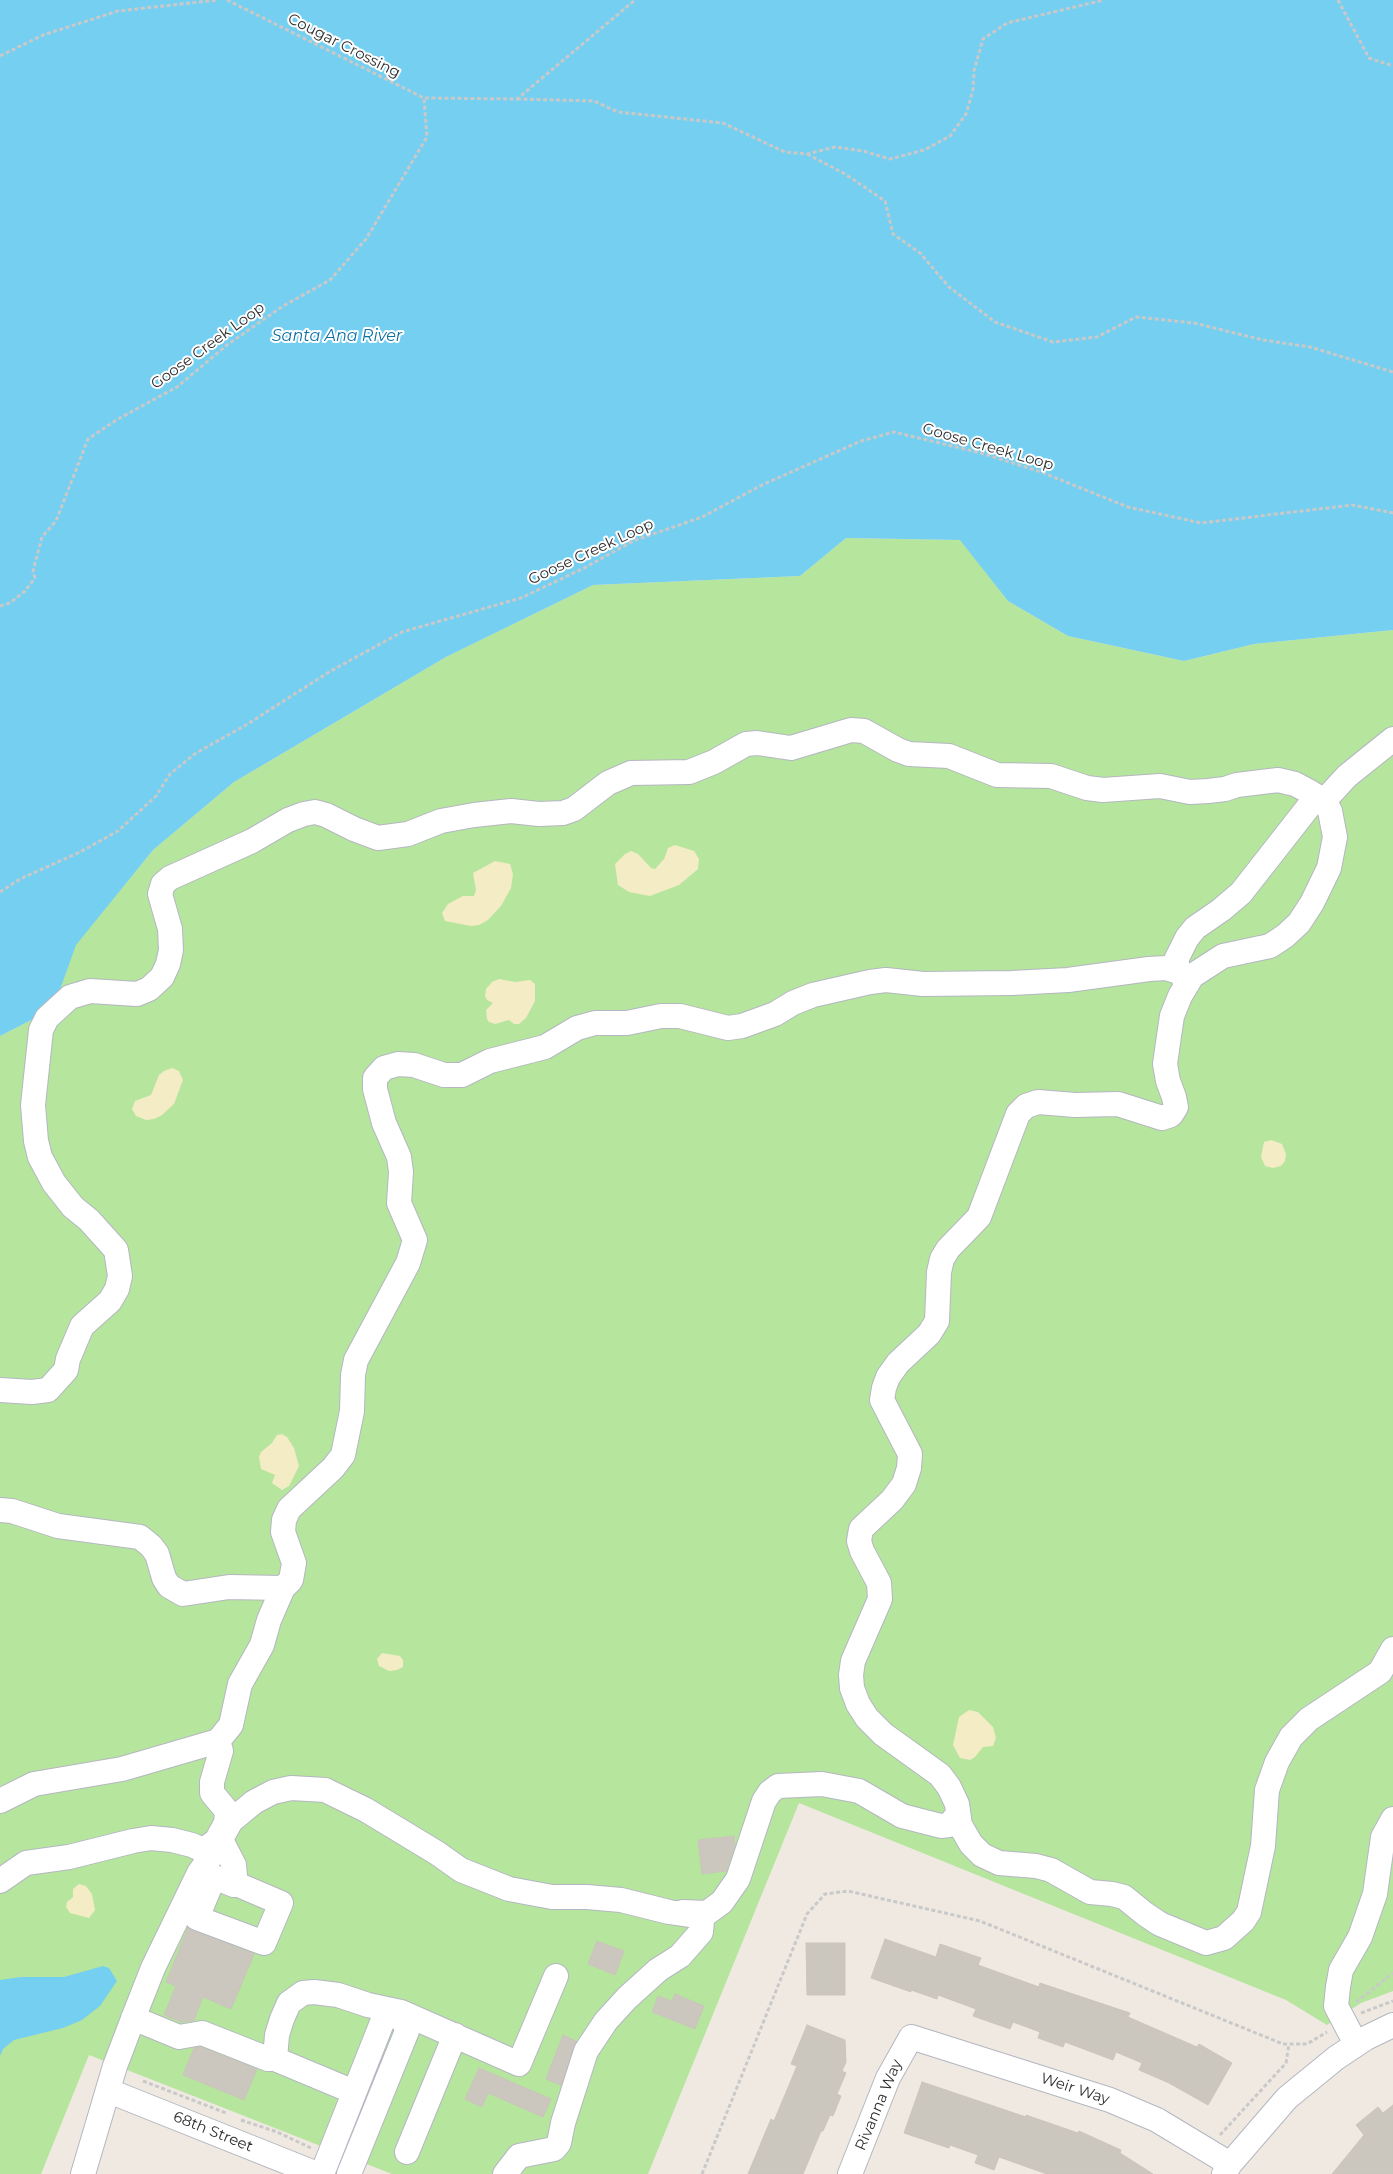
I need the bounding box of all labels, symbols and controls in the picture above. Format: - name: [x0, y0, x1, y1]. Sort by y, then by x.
- street label: Cougar Crossing: [285, 10, 403, 82]
- street label: Goose Creek Loop: [148, 299, 268, 393]
- water label: Santa Ana River: [272, 326, 402, 346]
- street label: Goose Creek Loop: [920, 420, 1056, 474]
- street label: Goose Creek Loop: [526, 515, 656, 589]
- street label: Rivanna Way: [852, 2057, 906, 2153]
- street label: Weir Way: [1038, 2069, 1112, 2109]
- street label: 68th Street: [171, 2108, 255, 2156]

